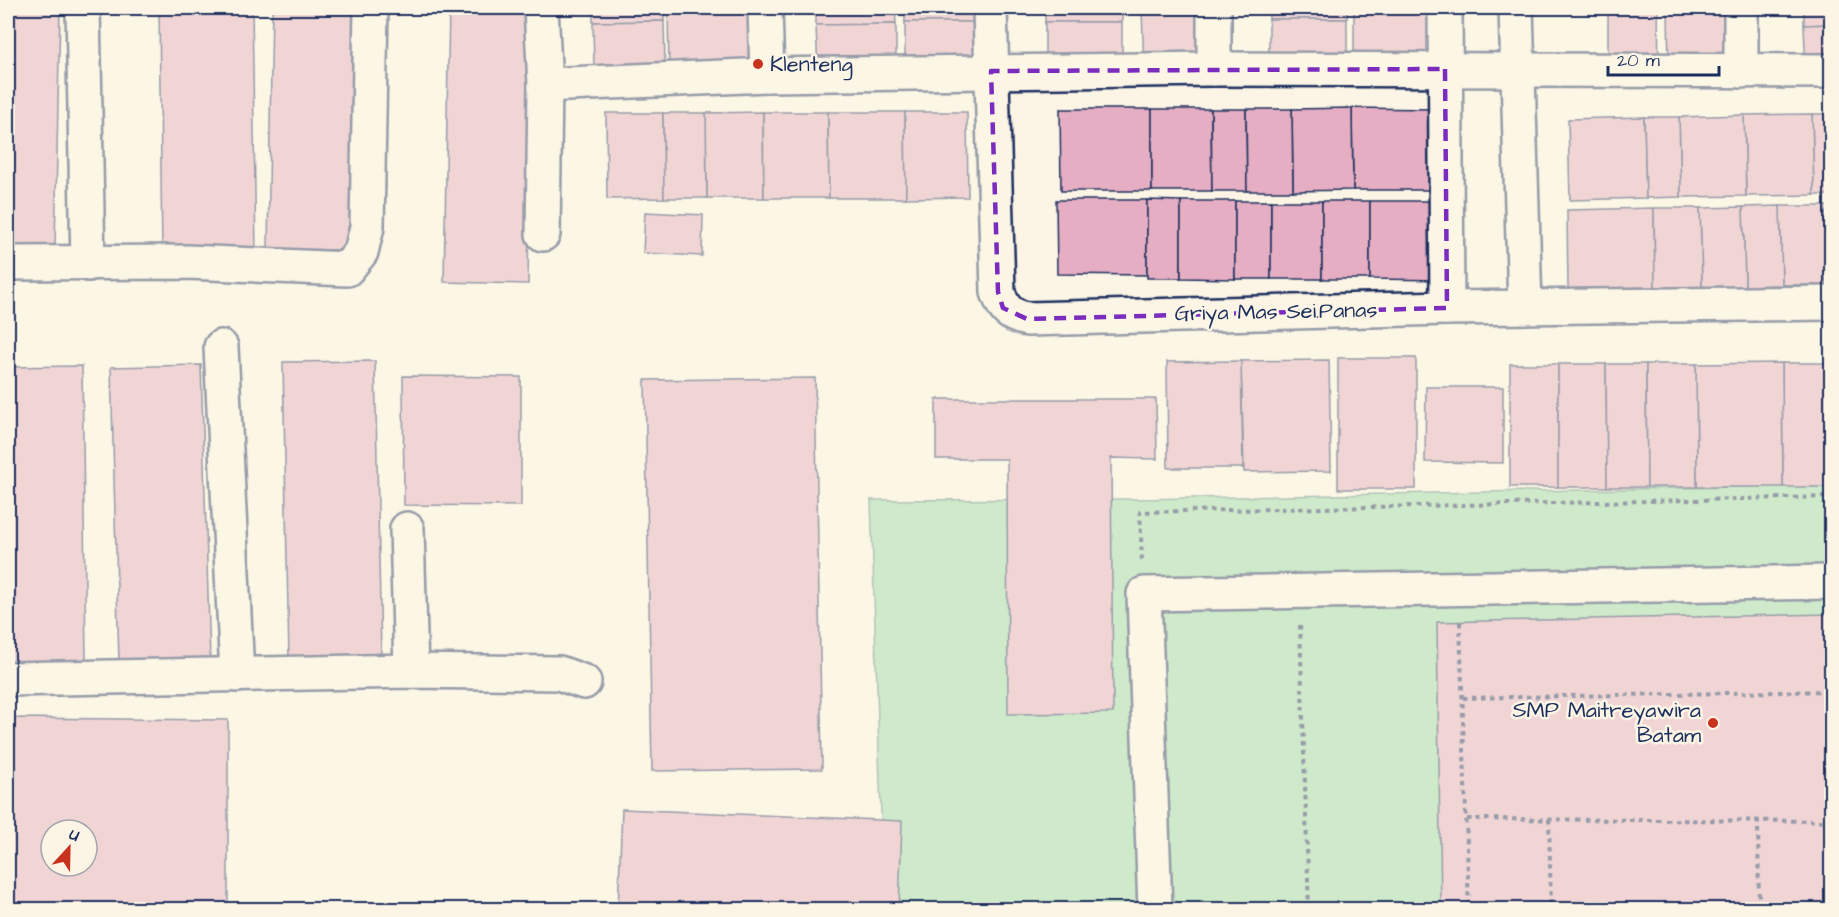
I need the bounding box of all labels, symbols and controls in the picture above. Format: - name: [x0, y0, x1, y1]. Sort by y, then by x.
- scale bar: [1608, 39, 1719, 77]
- text: 20 m: [1617, 48, 1660, 73]
- place label: Klenteng: [770, 49, 853, 81]
- marker: Klenteng: [751, 57, 765, 71]
- street label: Griya Mas Sei.Panas: [1174, 295, 1378, 330]
- place label: SMP Maitreyawira Batam: [1512, 695, 1701, 751]
- marker: SMP Maitreyawira Batam: [1706, 716, 1720, 730]
- north arrow: [39, 818, 99, 878]
- text: U: [66, 823, 83, 847]

